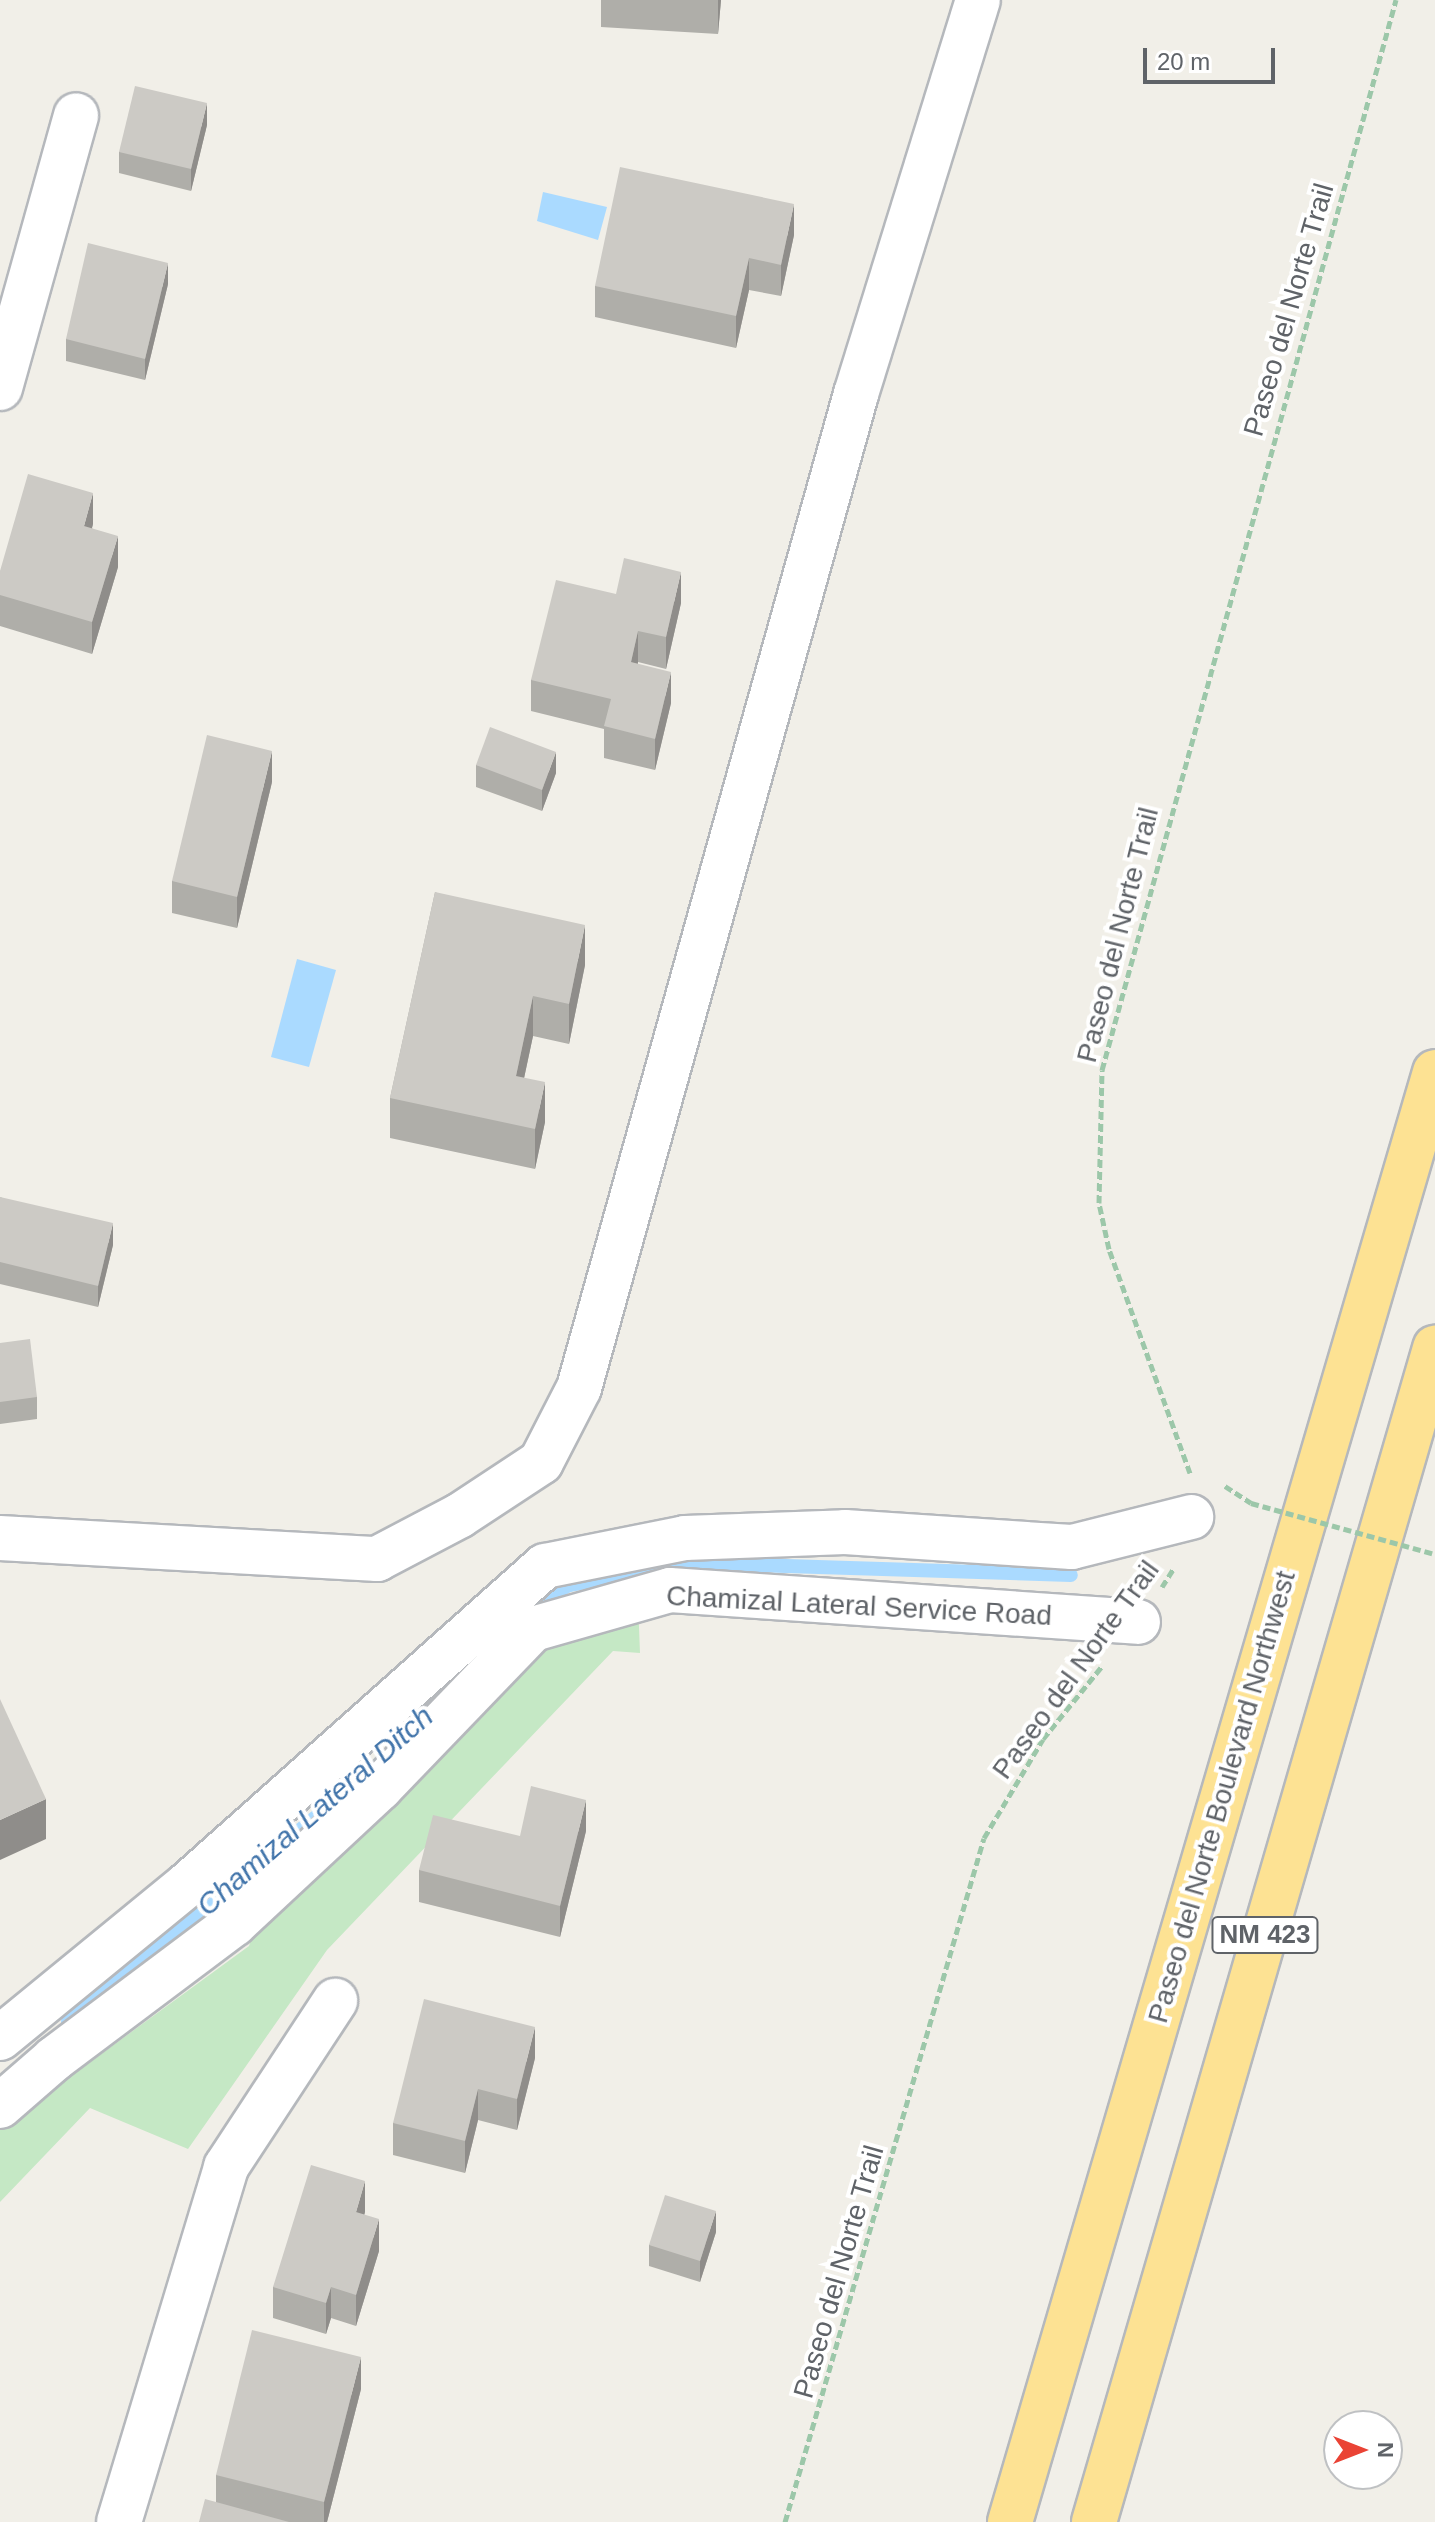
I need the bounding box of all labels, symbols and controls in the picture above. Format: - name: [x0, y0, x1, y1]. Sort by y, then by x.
- scale bar: [1147, 32, 1279, 82]
- text: 20 m: [1157, 48, 1210, 75]
- street label: Paseo del Norte Trail: [1237, 179, 1341, 441]
- street label: Paseo del Norte Trail: [1070, 804, 1166, 1066]
- street label: Paseo del Norte Trail: [985, 1554, 1167, 1786]
- street label: Paseo del Norte Boulevard Northwest: [1141, 1567, 1303, 2027]
- street label: Chamizal Lateral Service Road: [665, 1579, 1053, 1633]
- water label: Chamizal Lateral Ditch: [189, 1698, 441, 1924]
- road number: NM 423: [1211, 1913, 1319, 1957]
- street label: Paseo del Norte Trail: [787, 2141, 891, 2403]
- north arrow: [1323, 2410, 1403, 2490]
- text: N: [1373, 2442, 1398, 2458]

